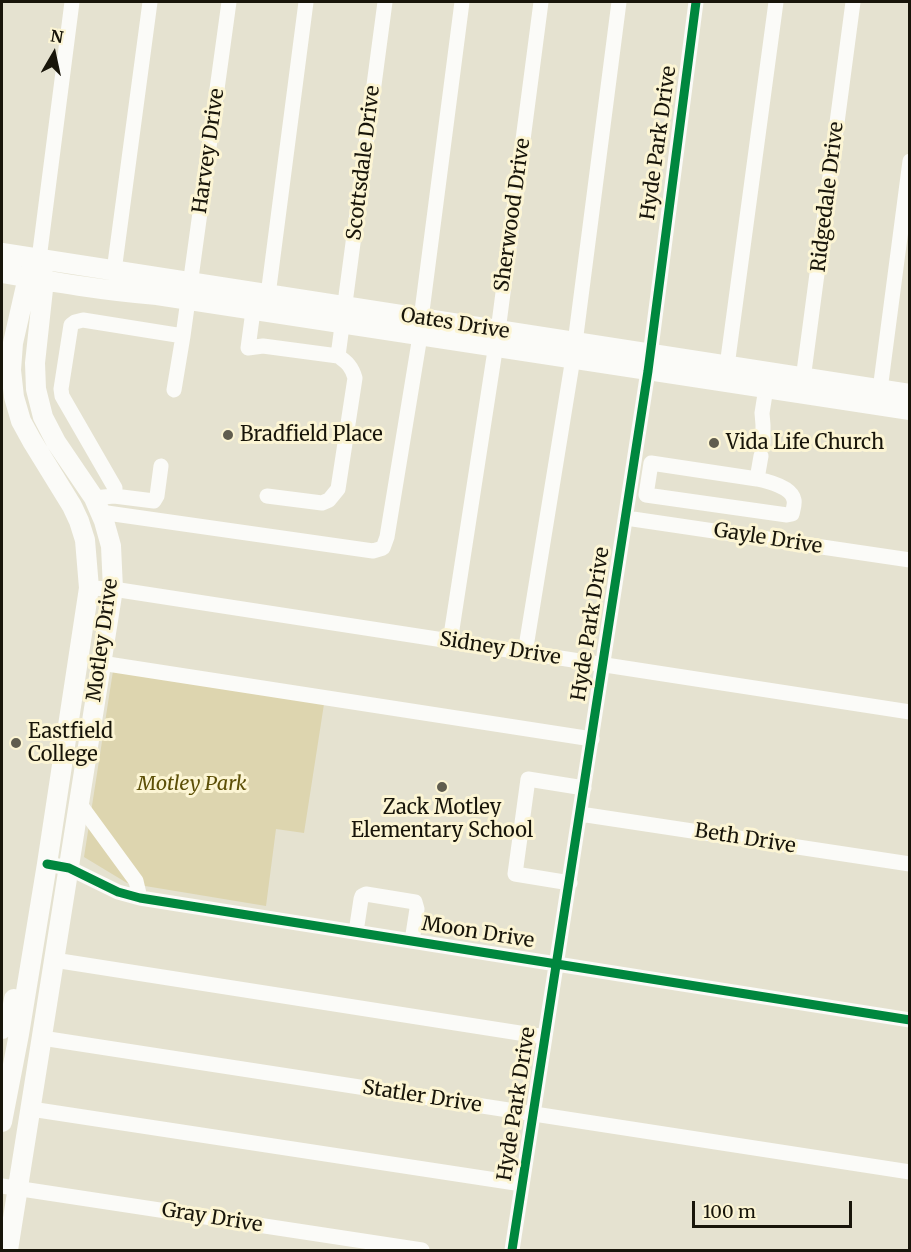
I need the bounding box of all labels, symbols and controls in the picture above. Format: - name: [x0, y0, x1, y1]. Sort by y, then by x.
- north arrow: [24, 24, 84, 84]
- text: N: [49, 25, 65, 47]
- street label: Hyde Park Drive: [636, 64, 682, 222]
- street label: Scottsdale Drive: [343, 84, 385, 242]
- street label: Harvey Drive: [188, 87, 230, 215]
- street label: Ridgedale Drive: [807, 120, 849, 274]
- street label: Sherwood Drive: [490, 137, 536, 293]
- street label: Oates Drive: [399, 304, 511, 344]
- place label: Bradfield Place: [240, 423, 383, 447]
- marker: Bradfield Place: [221, 428, 235, 442]
- place label: Vida Life Church: [726, 431, 884, 455]
- marker: Vida Life Church: [707, 436, 721, 450]
- street label: Gayle Drive: [712, 519, 824, 559]
- street label: Hyde Park Drive: [567, 545, 615, 703]
- street label: Motley Drive: [82, 577, 124, 703]
- street label: Sidney Drive: [438, 628, 562, 670]
- place label: Eastfield College: [28, 720, 113, 767]
- marker: Eastfield College: [9, 736, 23, 750]
- park label: Motley Park: [137, 772, 247, 796]
- marker: Zack Motley Elementary School: [435, 780, 449, 794]
- place label: Zack Motley Elementary School: [351, 796, 533, 843]
- street label: Beth Drive: [693, 819, 797, 859]
- street label: Moon Drive: [420, 912, 536, 954]
- street label: Hyde Park Drive: [493, 1025, 541, 1183]
- street label: Statler Drive: [361, 1076, 483, 1118]
- scale bar: [695, 1189, 856, 1227]
- street label: Gray Drive: [160, 1198, 264, 1238]
- text: 100 m: [703, 1200, 756, 1223]

